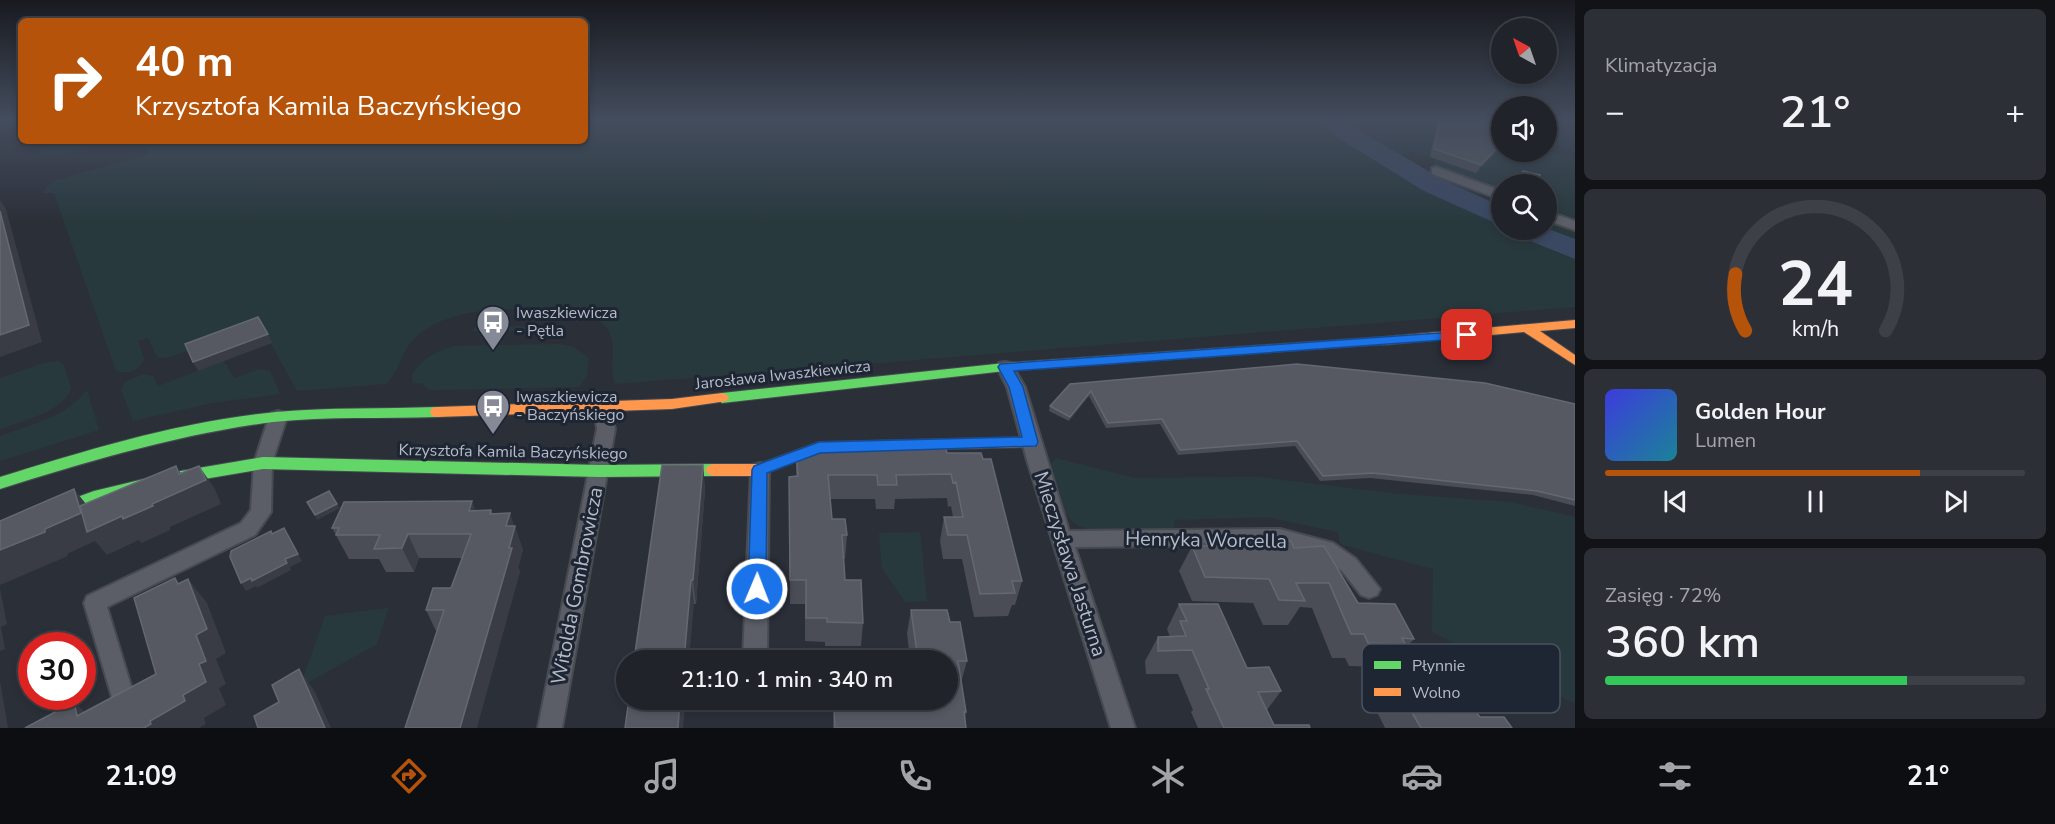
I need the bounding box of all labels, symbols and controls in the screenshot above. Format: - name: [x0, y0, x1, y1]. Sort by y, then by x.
- north arrow: [1491, 18, 1557, 84]
- map controls: [1491, 18, 1557, 240]
- text: 40 m: [135, 34, 234, 91]
- icon: right: [36, 42, 114, 120]
- text: Klimatyzacja: [1605, 52, 1717, 79]
- text: 21°: [1780, 82, 1850, 143]
- text: Krzysztofa Kamila Baczyńskiego: [135, 88, 522, 125]
- text: −: [1605, 90, 1625, 135]
- text: +: [2005, 90, 2025, 135]
- button: sound: [1491, 96, 1557, 162]
- button: search: [1491, 174, 1557, 240]
- text: 24: [1778, 242, 1852, 327]
- place label: Iwaszkiewicza - Pętla: [516, 302, 617, 342]
- bus stop icon: Iwaszkiewicza - Pętla: [475, 304, 511, 351]
- pin: [1441, 309, 1492, 360]
- text: km/h: [1791, 315, 1839, 345]
- icon: arrive: [1450, 318, 1483, 351]
- street label: Jarosława Iwaszkiewicza: [693, 355, 872, 395]
- place label: Iwaszkiewicza - Baczyńskiego: [516, 386, 625, 426]
- bus stop icon: Iwaszkiewicza - Baczyńskiego: [475, 388, 511, 435]
- text: Golden Hour: [1695, 397, 1826, 427]
- text: Lumen: [1695, 427, 1756, 454]
- street label: Krzysztofa Kamila Baczyńskiego: [398, 439, 628, 465]
- street label: Mieczysława Jasturna: [1027, 468, 1113, 660]
- street label: Witolda Gombrowicza: [545, 485, 609, 687]
- icon: previous: [1659, 485, 1692, 518]
- icon: pause: [1799, 485, 1832, 518]
- icon: next: [1939, 485, 1972, 518]
- street label: Henryka Worcella: [1125, 525, 1287, 555]
- position arrow: [725, 557, 789, 621]
- text: Zasięg · 72%: [1605, 582, 1721, 609]
- text: 360 km: [1605, 612, 1760, 673]
- speed limit sign: 30: [18, 632, 96, 710]
- legend: [1362, 644, 1560, 713]
- text: Płynnie: [1412, 655, 1465, 677]
- text: 21:10 · 1 min · 340 m: [681, 665, 893, 695]
- text: Wolno: [1412, 682, 1460, 704]
- icon: directions: [388, 755, 430, 797]
- icon: music: [641, 755, 683, 797]
- icon: phone: [894, 755, 936, 797]
- icon: climate: [1147, 755, 1189, 797]
- icon: car: [1401, 755, 1443, 797]
- icon: filters: [1654, 755, 1696, 797]
- text: 21:09: [106, 758, 177, 795]
- text: 21°: [1907, 758, 1949, 795]

